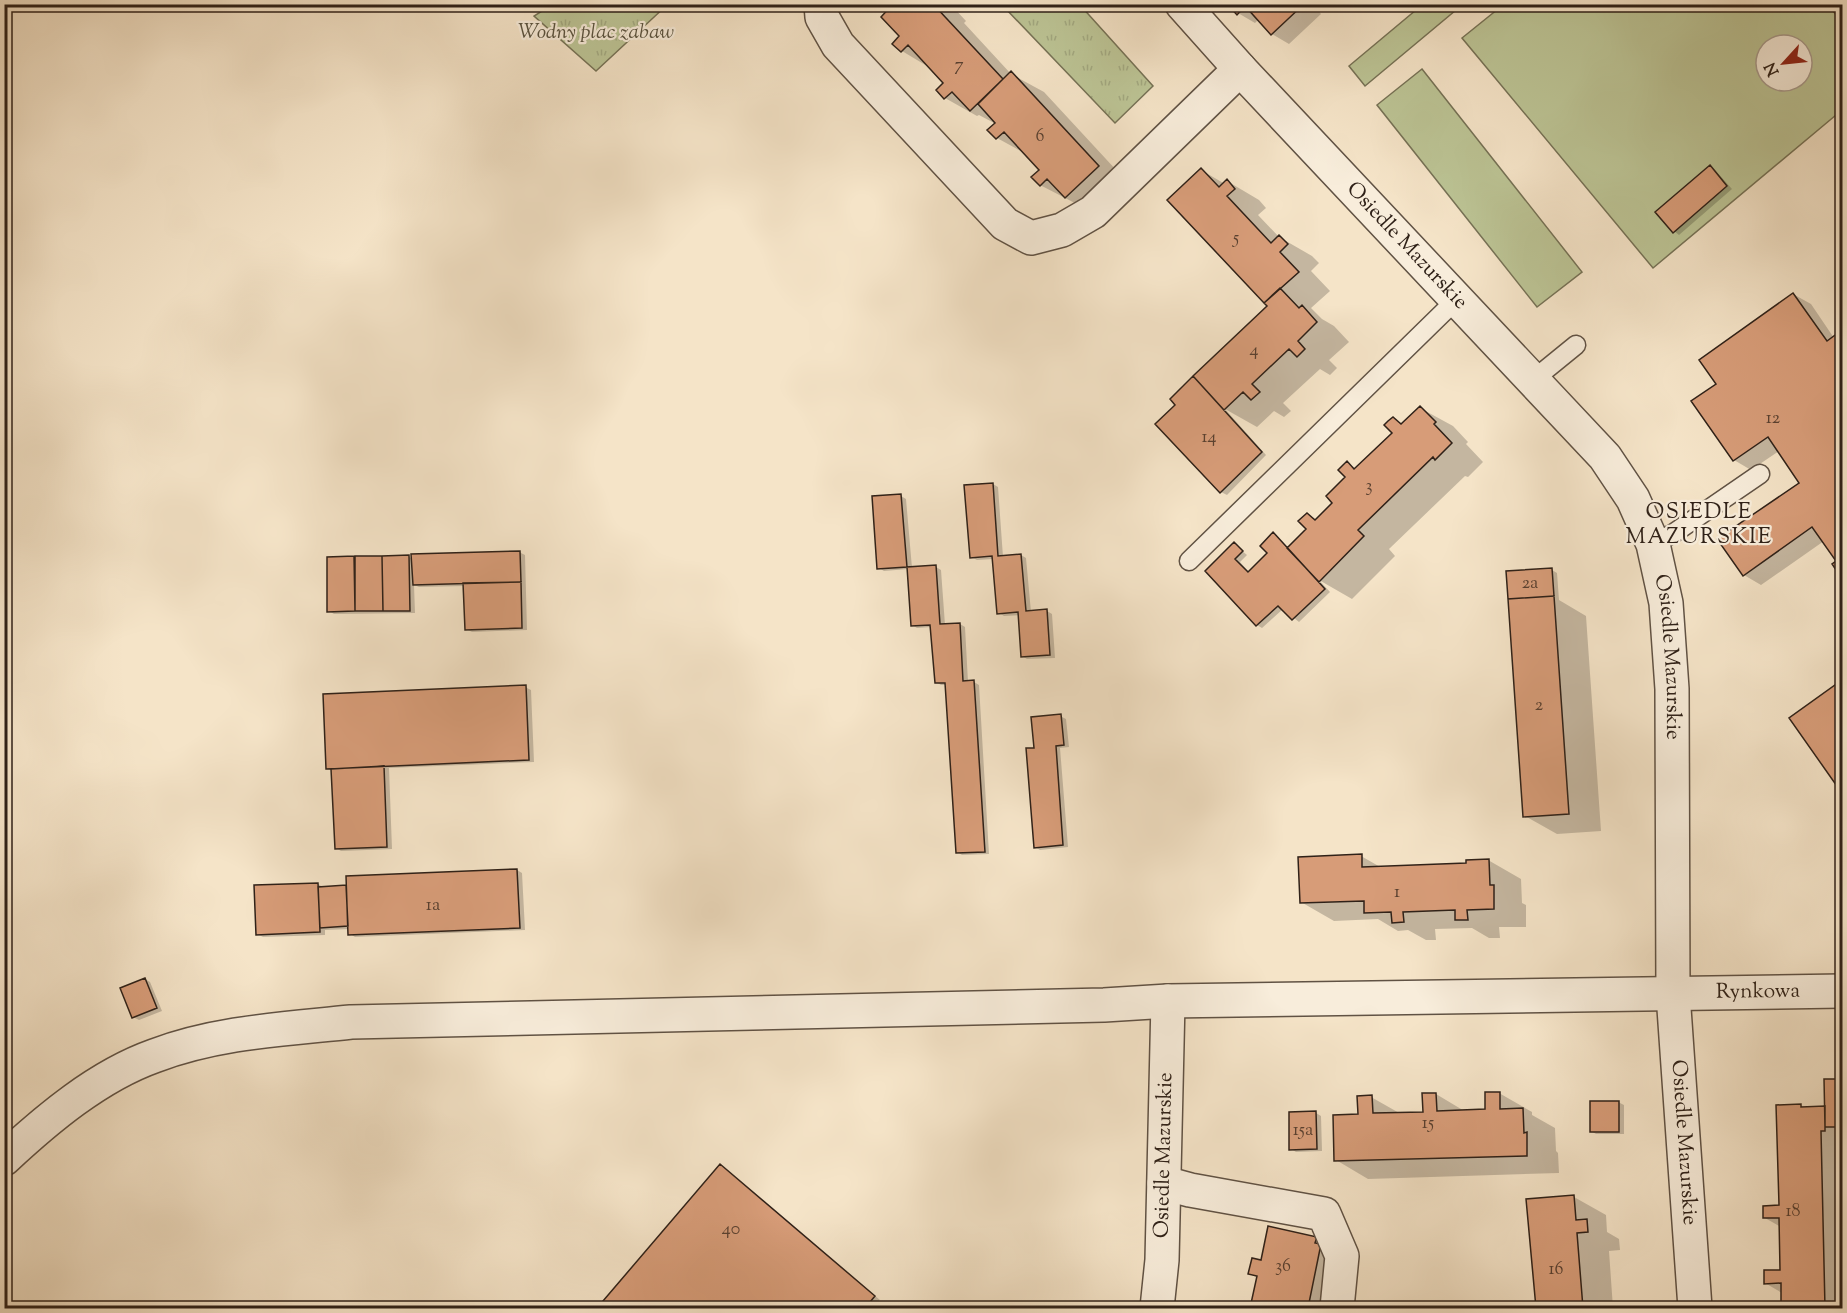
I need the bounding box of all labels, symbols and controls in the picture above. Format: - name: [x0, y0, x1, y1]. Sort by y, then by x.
- park label: Wodny plac zabaw: [518, 18, 674, 48]
- north arrow: [1754, 33, 1814, 93]
- house number: 7: [954, 53, 964, 79]
- text: N: [1760, 58, 1786, 80]
- house number: 6: [1036, 124, 1045, 150]
- street label: Osiedle Mazurskie: [1339, 175, 1474, 317]
- house number: 5: [1232, 226, 1239, 252]
- house number: 4: [1249, 338, 1259, 364]
- house number: 12: [1766, 406, 1781, 432]
- house number: 14: [1201, 425, 1217, 451]
- house number: 3: [1365, 474, 1373, 500]
- district label: OSIEDLE MAZURSKIE: [1626, 497, 1772, 554]
- house number: 2a: [1522, 571, 1538, 597]
- street label: Osiedle Mazurskie: [1645, 572, 1687, 740]
- house number: 2: [1535, 693, 1544, 719]
- house number: 1: [1394, 880, 1400, 906]
- house number: 1a: [426, 893, 440, 919]
- street label: Rynkowa: [1716, 977, 1801, 1008]
- street label: Osiedle Mazurskie: [1663, 1059, 1704, 1226]
- street label: Osiedle Mazurskie: [1148, 1072, 1181, 1239]
- house number: 15: [1422, 1111, 1434, 1137]
- house number: 15a: [1293, 1118, 1313, 1144]
- house number: 18: [1785, 1199, 1801, 1225]
- house number: 40: [722, 1217, 740, 1243]
- house number: 36: [1275, 1254, 1291, 1280]
- house number: 16: [1548, 1257, 1564, 1283]

